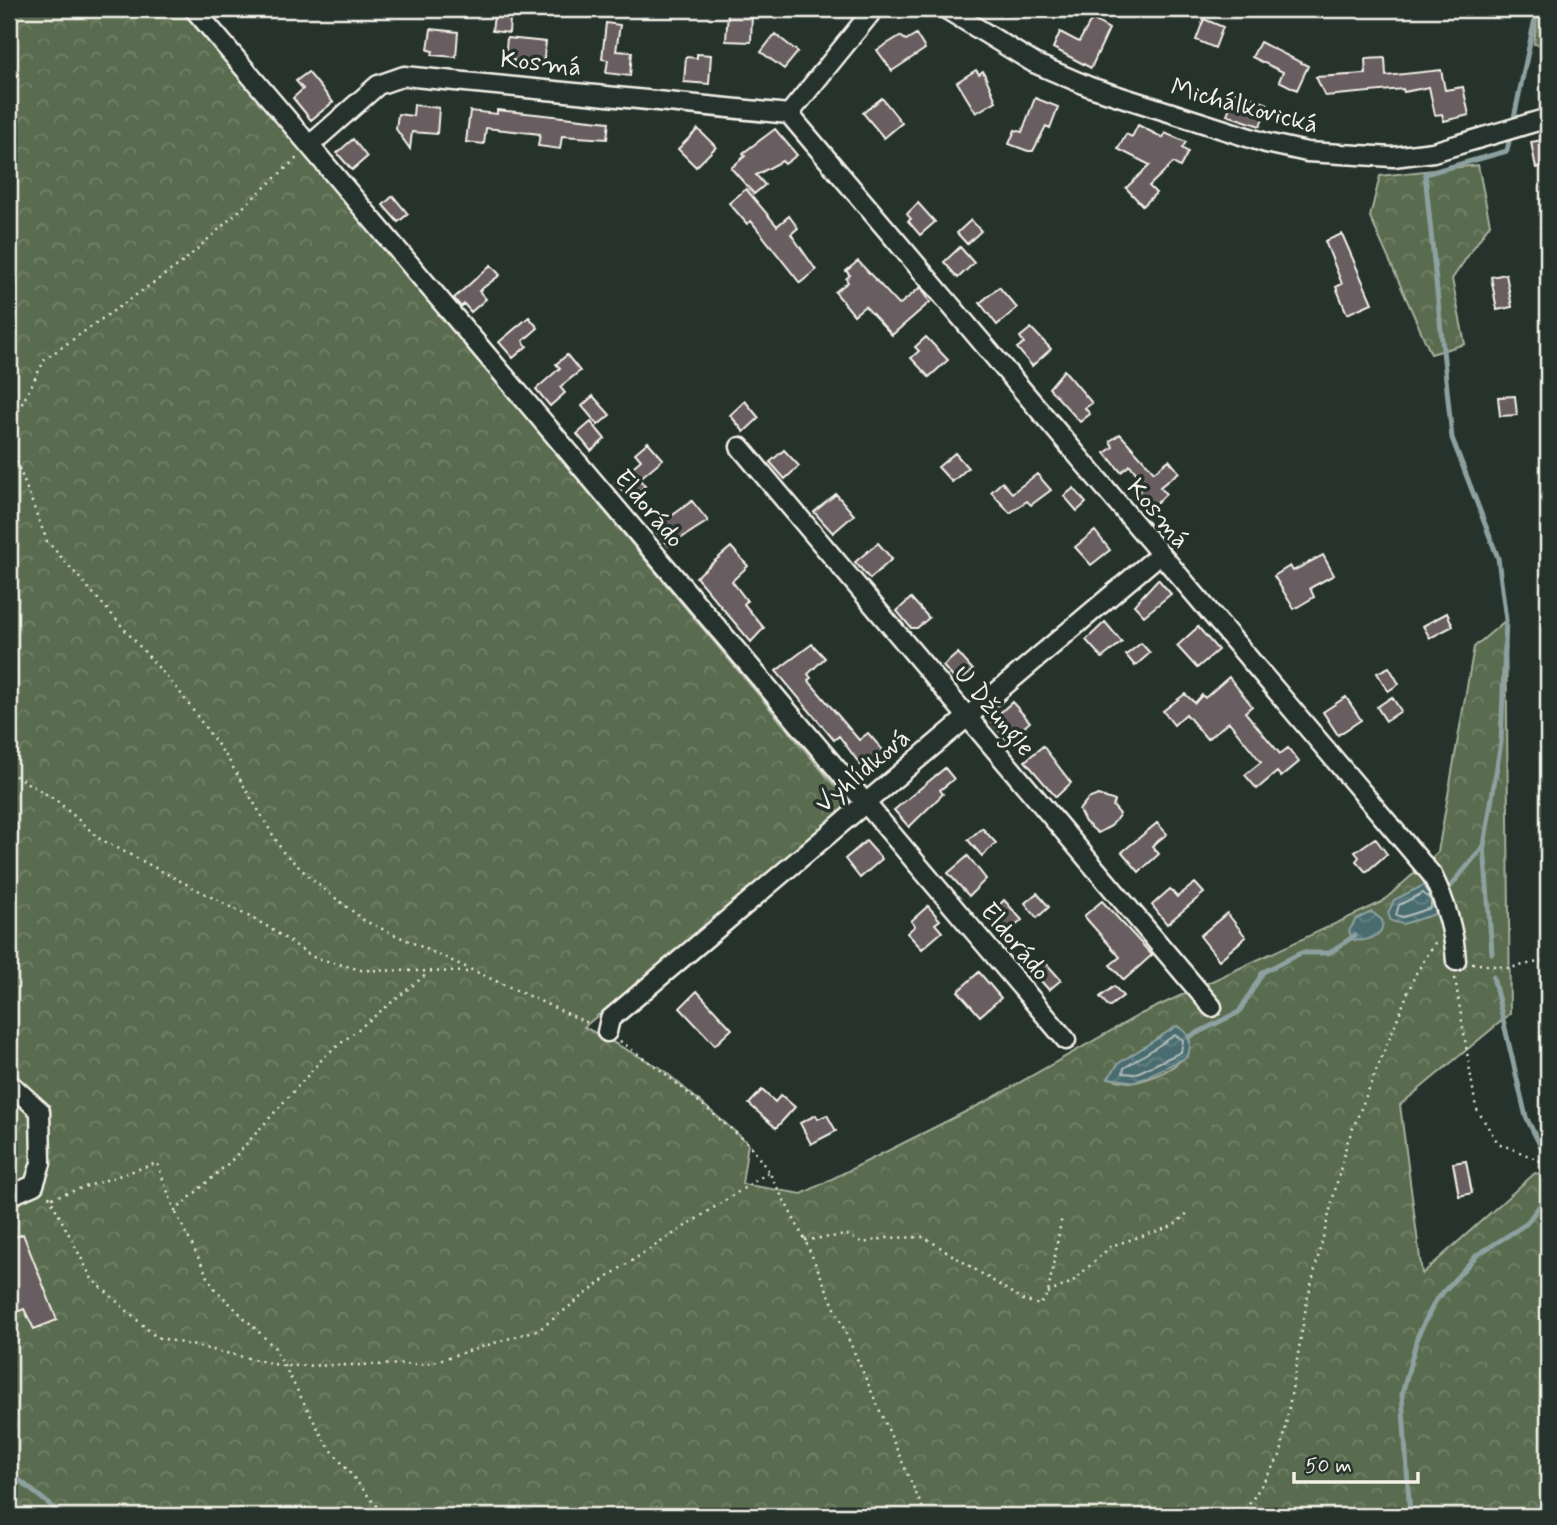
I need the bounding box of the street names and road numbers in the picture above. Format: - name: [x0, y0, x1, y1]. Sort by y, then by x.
- street label: Kosmá: [498, 43, 583, 85]
- street label: Michálkovická: [1167, 71, 1322, 143]
- street label: Eldorádo: [606, 463, 691, 556]
- street label: Kosmá: [1118, 472, 1197, 556]
- street label: U Džungle: [943, 658, 1042, 766]
- street label: Vyhlídková: [808, 722, 918, 821]
- street label: Eldorádo: [972, 896, 1057, 989]

